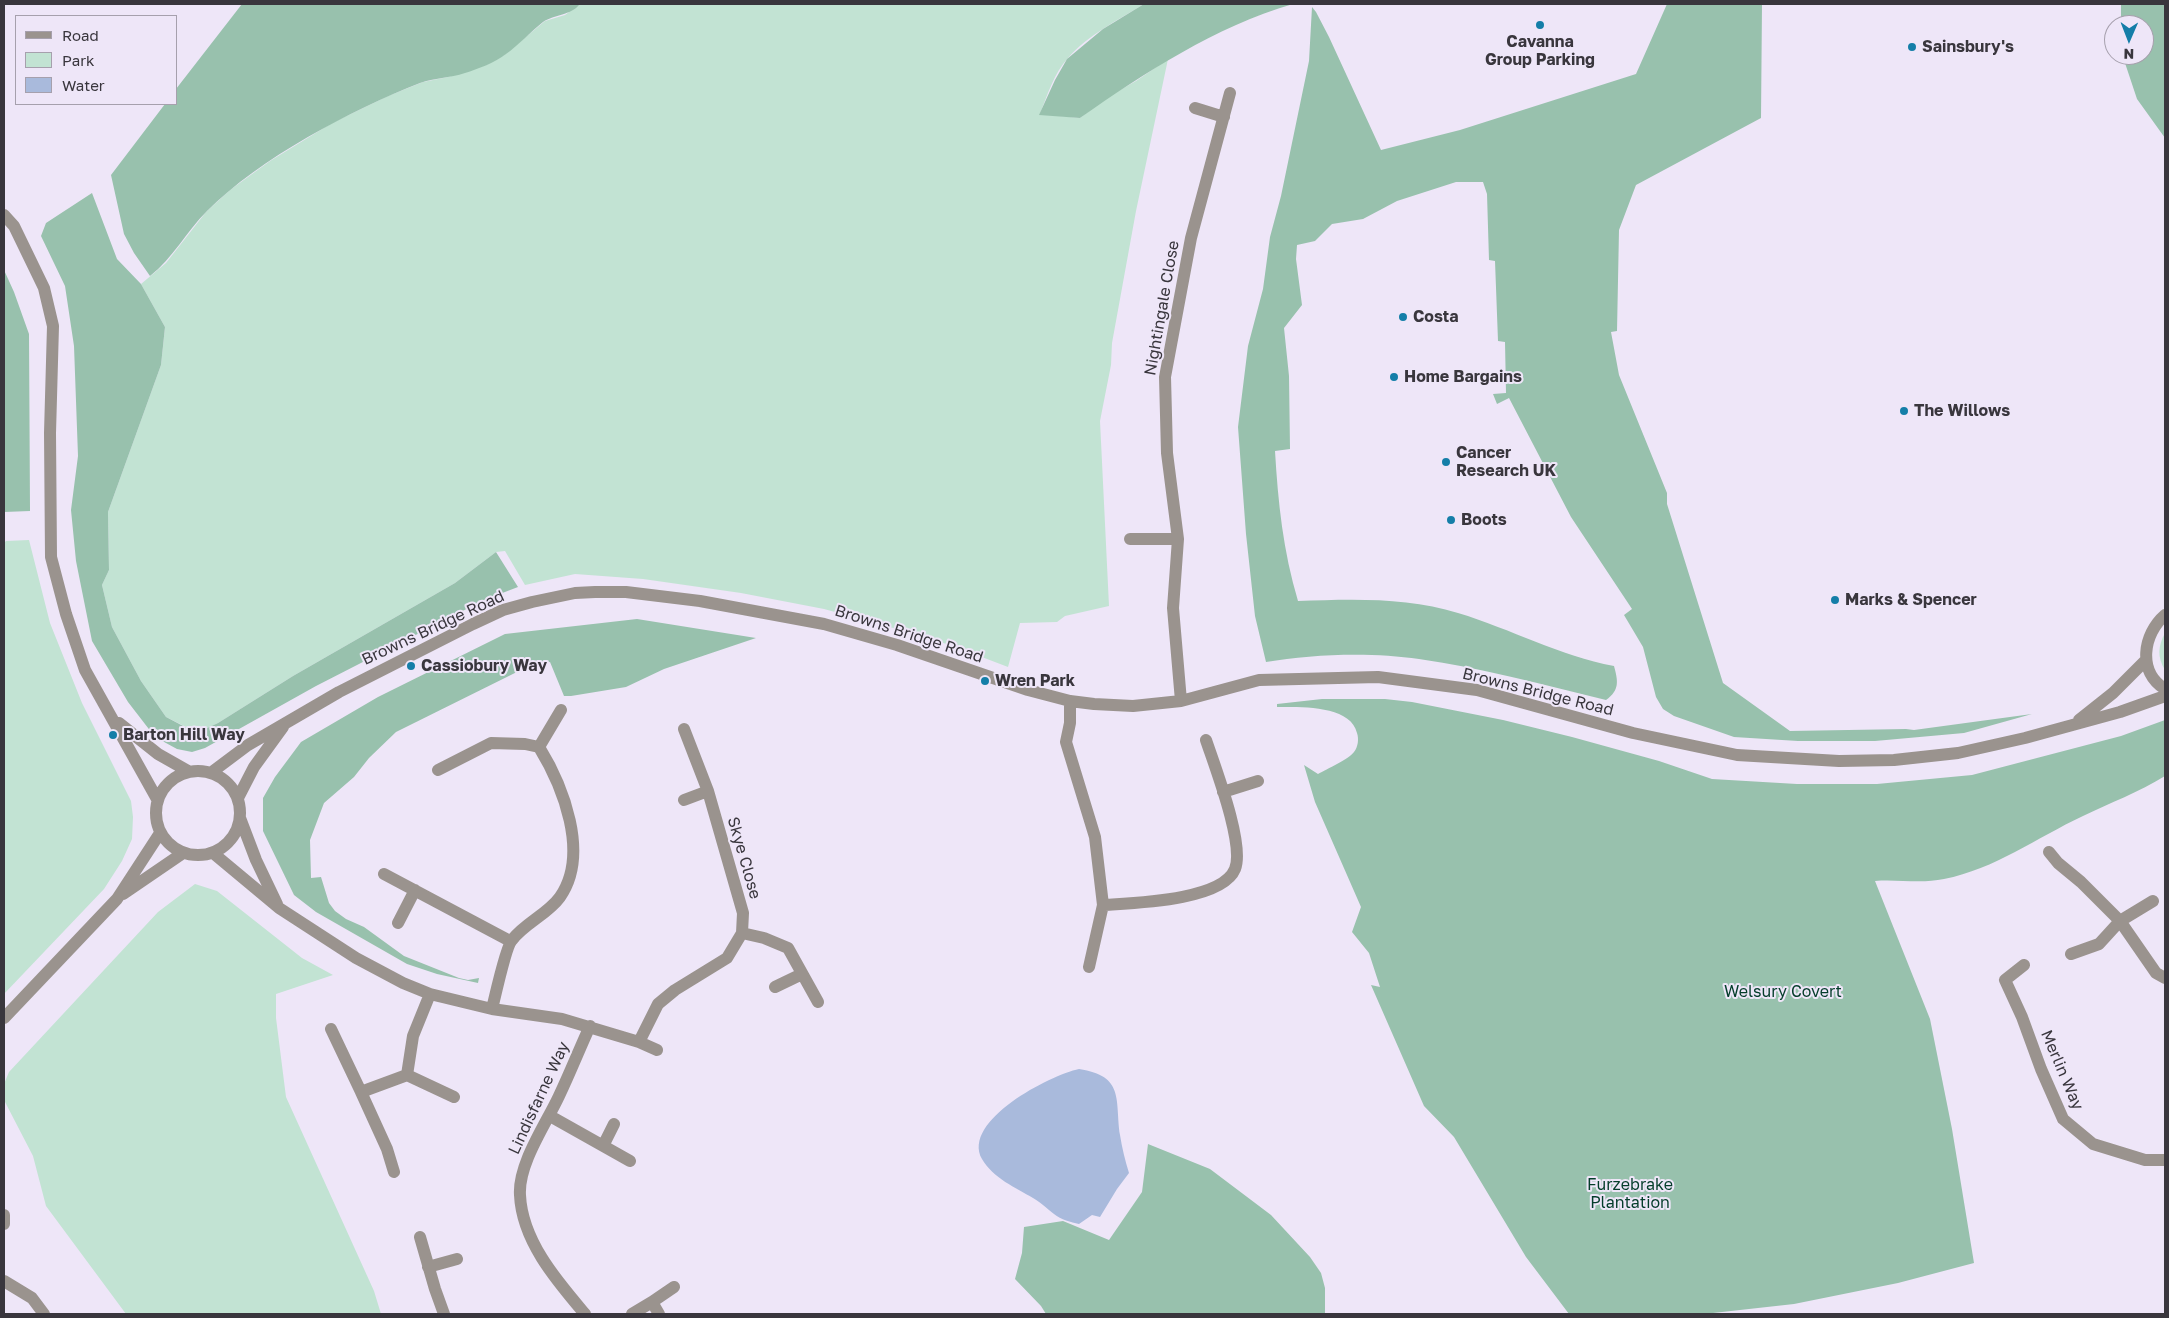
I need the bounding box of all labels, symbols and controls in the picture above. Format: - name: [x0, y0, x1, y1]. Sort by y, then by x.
- legend: [15, 15, 178, 105]
- north arrow: [2104, 15, 2154, 65]
- marker: Cavanna Group Parking: [1534, 19, 1546, 31]
- text: Road: [62, 26, 99, 44]
- place label: Cavanna Group Parking: [1485, 32, 1595, 70]
- place label: Sainsbury's: [1922, 37, 2014, 57]
- marker: Sainsbury's: [1906, 41, 1918, 53]
- text: N: [2123, 46, 2134, 63]
- text: Park: [62, 51, 94, 69]
- text: Water: [62, 76, 105, 94]
- street label: Nightingale Close: [1141, 239, 1183, 377]
- place label: Costa: [1413, 307, 1459, 327]
- marker: Costa: [1397, 311, 1409, 323]
- place label: Home Bargains: [1404, 367, 1522, 387]
- marker: Home Bargains: [1388, 371, 1400, 383]
- place label: The Willows: [1914, 401, 2010, 421]
- marker: The Willows: [1898, 405, 1910, 417]
- place label: Cancer Research UK: [1456, 443, 1556, 481]
- marker: Cancer Research UK: [1440, 456, 1452, 468]
- place label: Boots: [1461, 510, 1507, 530]
- marker: Boots: [1445, 514, 1457, 526]
- street label: Browns Bridge Road: [359, 587, 507, 669]
- place label: Marks & Spencer: [1845, 590, 1977, 610]
- marker: Marks & Spencer: [1829, 594, 1841, 606]
- street label: Browns Bridge Road: [832, 601, 986, 667]
- place label: Cassiobury Way: [421, 656, 547, 676]
- marker: Cassiobury Way: [405, 660, 417, 672]
- street label: Browns Bridge Road: [1461, 664, 1615, 720]
- place label: Wren Park: [995, 671, 1075, 691]
- marker: Wren Park: [979, 675, 991, 687]
- place label: Barton Hill Way: [123, 725, 245, 745]
- marker: Barton Hill Way: [107, 729, 119, 741]
- street label: Skye Close: [723, 815, 765, 901]
- park label: Welsury Covert: [1724, 982, 1842, 1002]
- street label: Merlin Way: [2037, 1027, 2087, 1113]
- street label: Lindisfarne Way: [504, 1039, 574, 1157]
- park label: Furzebrake Plantation: [1587, 1175, 1673, 1213]

